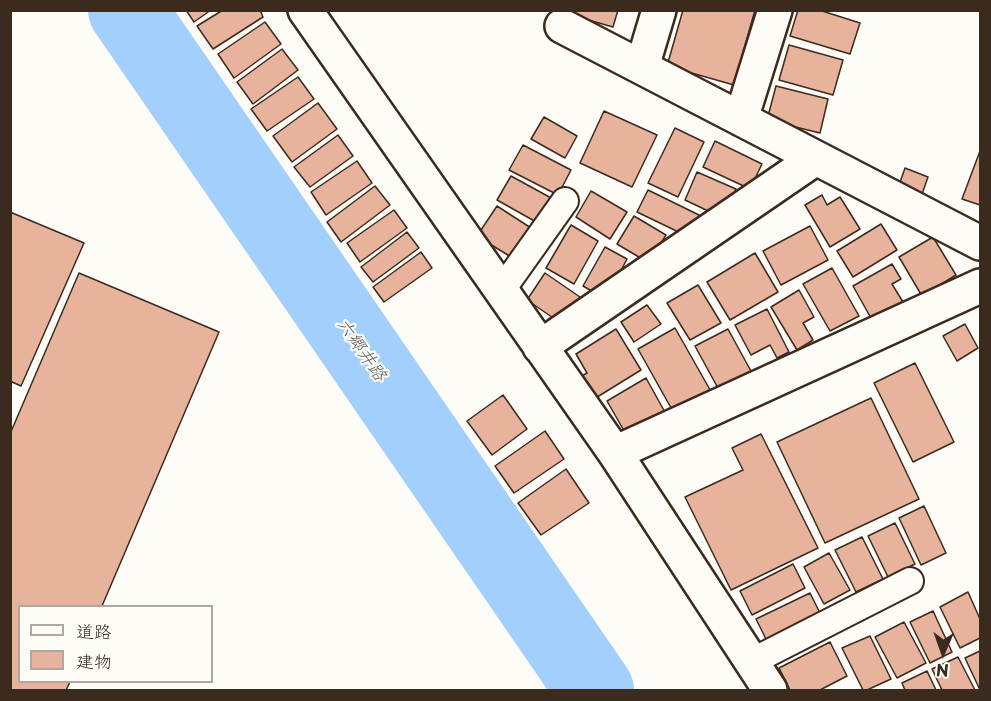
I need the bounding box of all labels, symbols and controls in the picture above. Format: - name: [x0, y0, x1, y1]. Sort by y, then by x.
- water label: 六郷井路: [332, 314, 390, 386]
- legend: [18, 605, 213, 683]
- text: 道路: [76, 617, 112, 644]
- north arrow: [913, 623, 973, 683]
- text: 建物: [76, 647, 112, 674]
- text: N: [936, 659, 949, 683]

